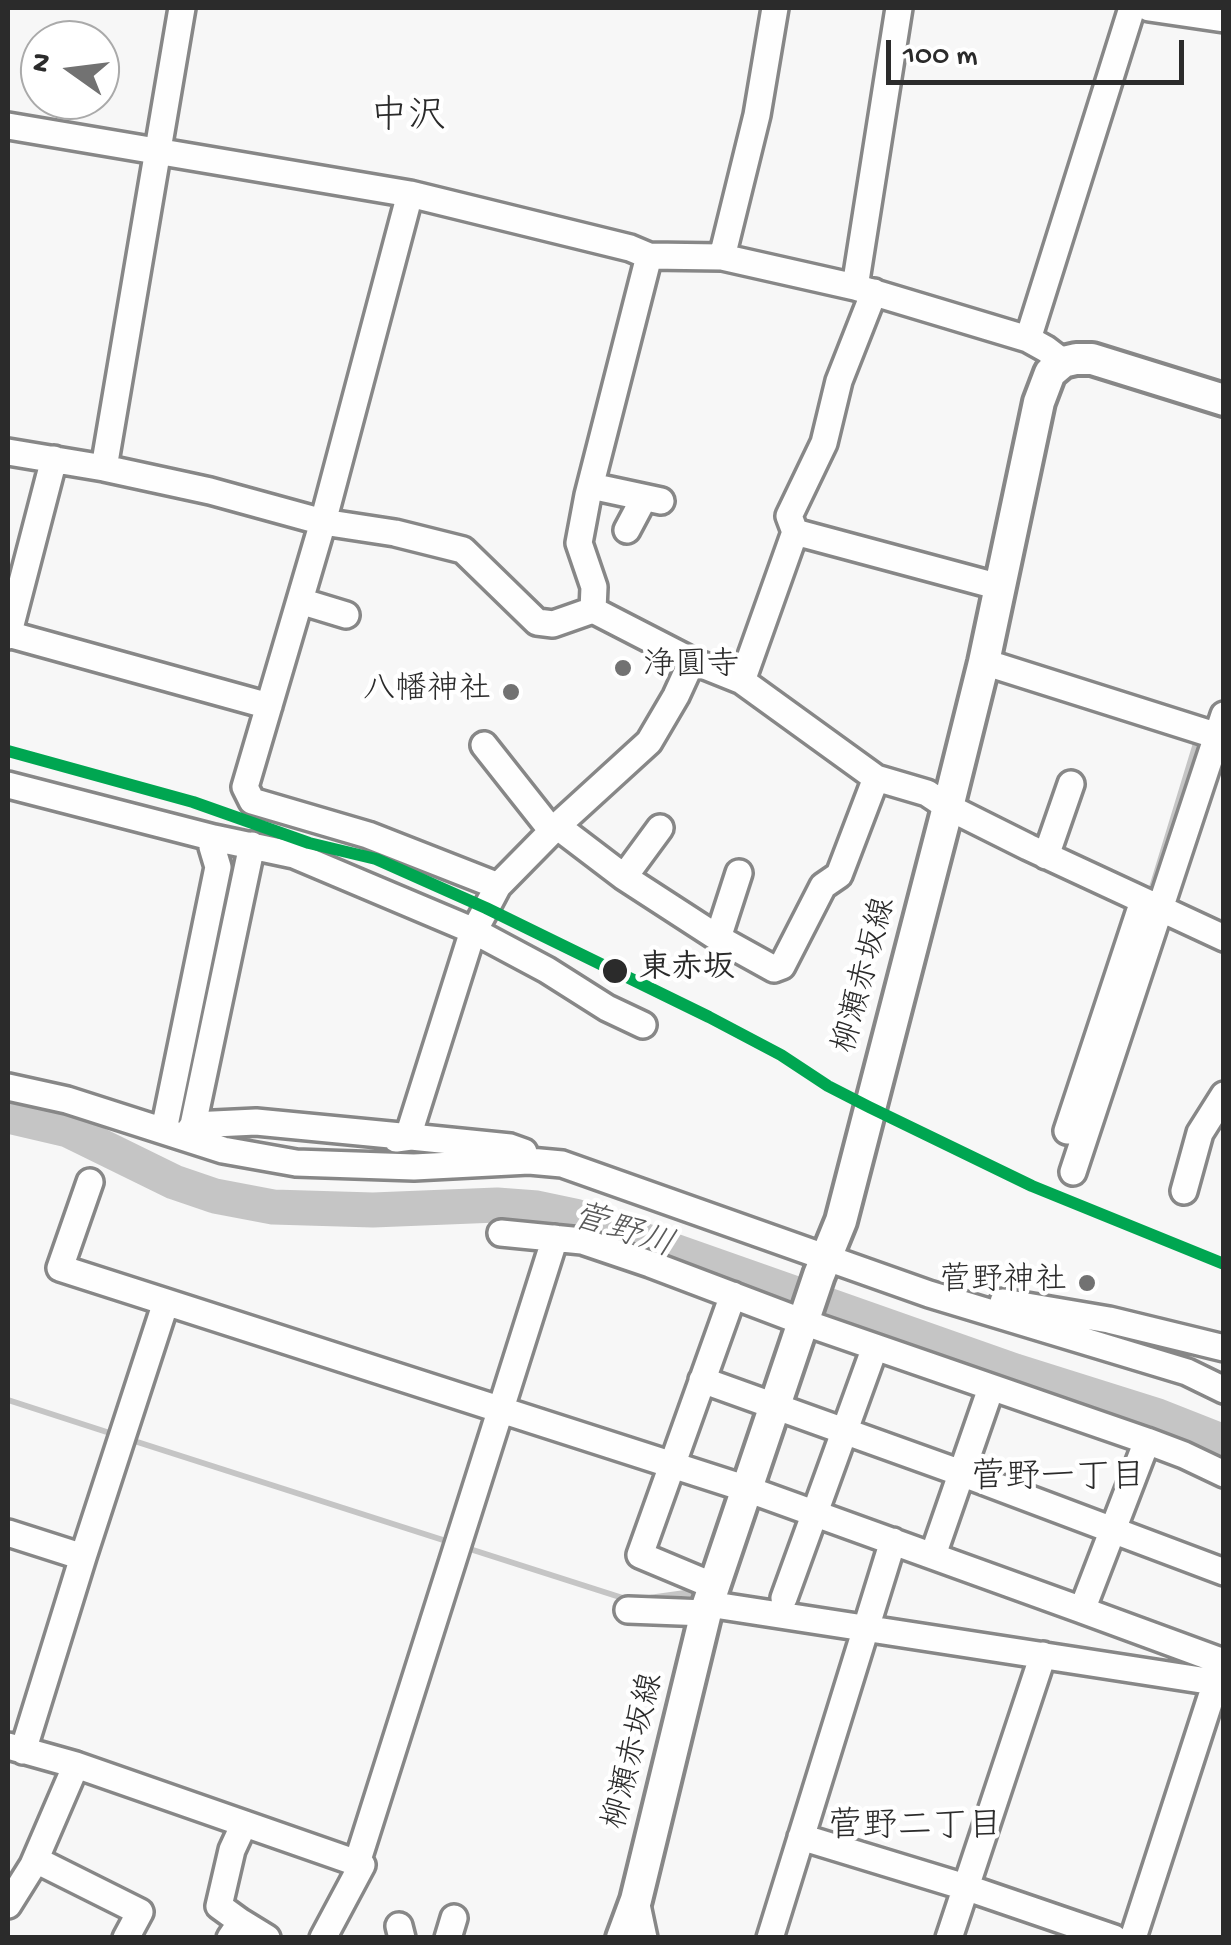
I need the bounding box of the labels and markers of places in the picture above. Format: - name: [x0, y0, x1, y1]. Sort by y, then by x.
- place label: 浄圓寺: [643, 649, 739, 687]
- marker: 浄圓寺: [612, 657, 634, 679]
- place label: 八幡神社: [363, 673, 491, 711]
- marker: 八幡神社: [500, 681, 522, 703]
- place label: 東赤坂: [639, 952, 735, 990]
- marker: 東赤坂: [600, 956, 630, 986]
- place label: 菅野神社: [939, 1264, 1067, 1302]
- marker: 菅野神社: [1076, 1272, 1098, 1294]

